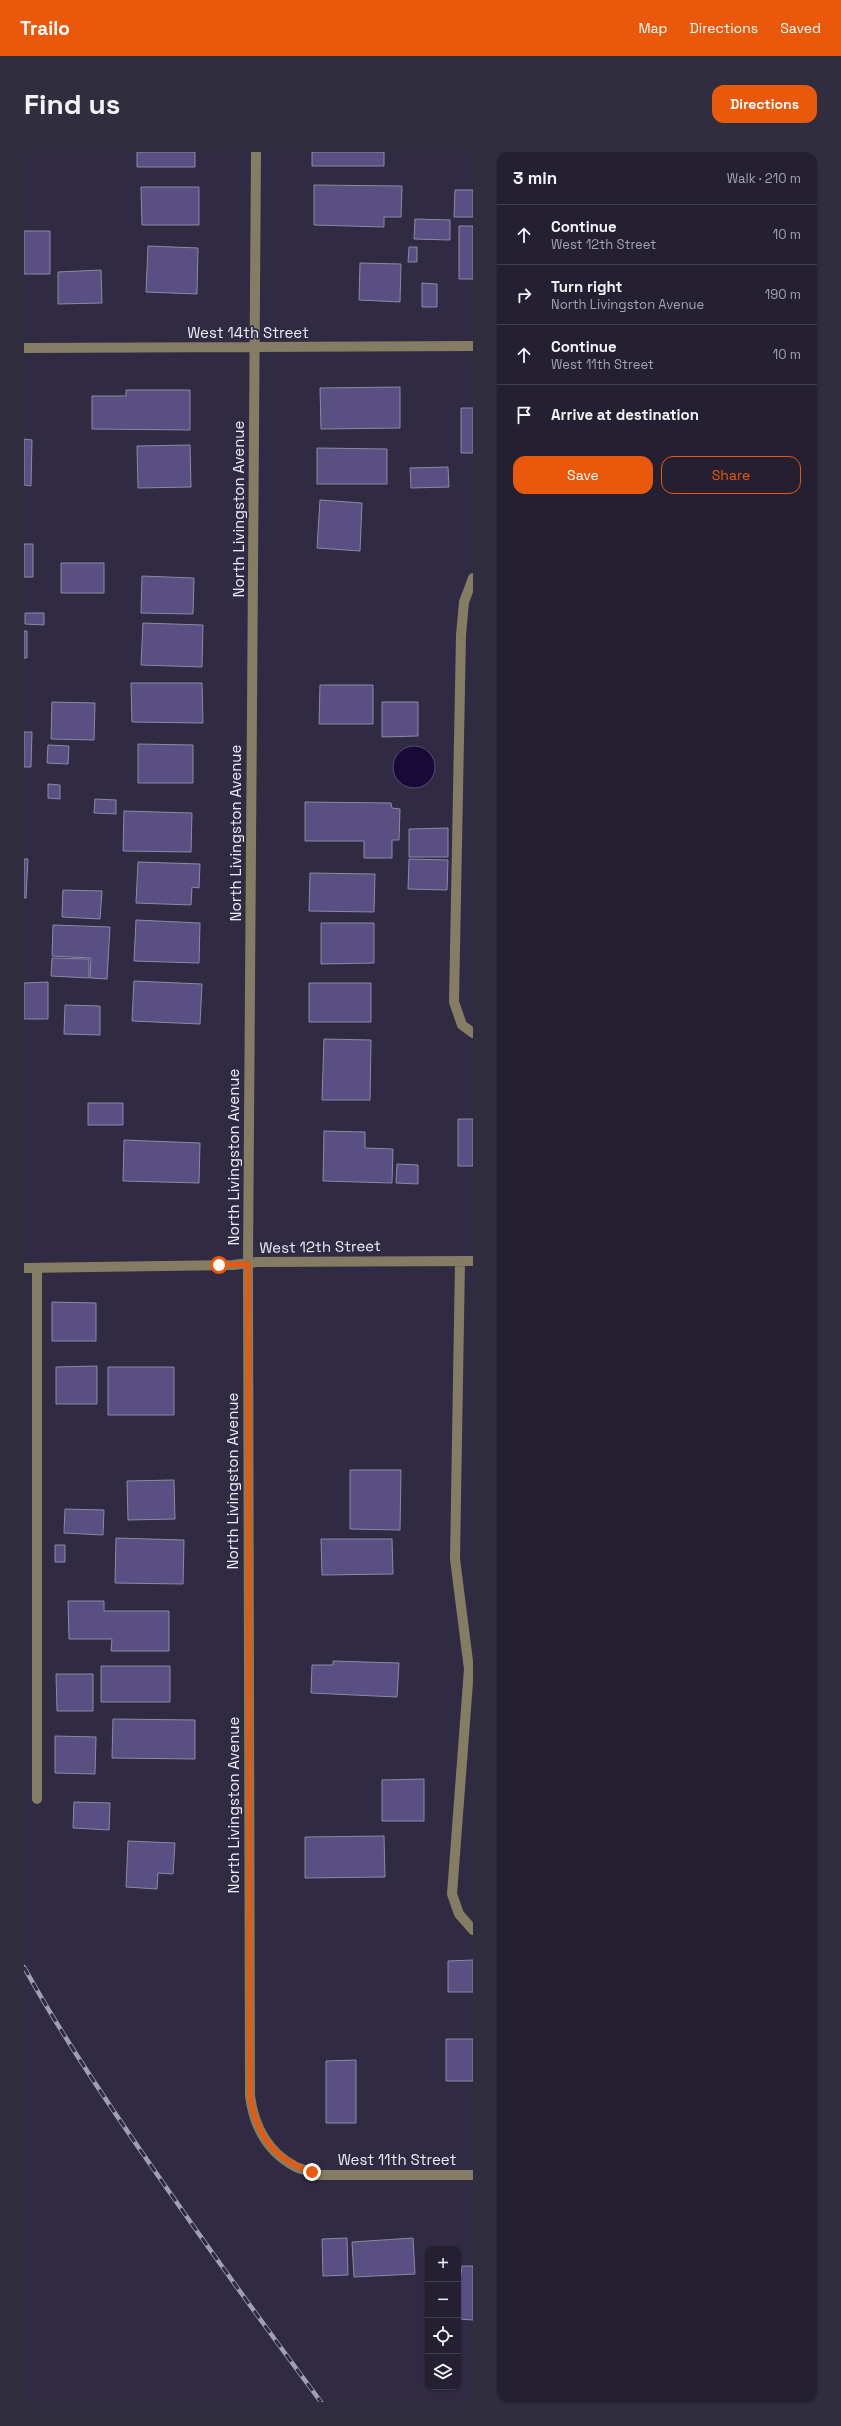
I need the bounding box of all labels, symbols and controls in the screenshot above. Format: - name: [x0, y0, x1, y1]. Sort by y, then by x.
- text: Trailo: [20, 16, 70, 41]
- text: Map: [638, 19, 668, 37]
- text: Directions: [690, 19, 758, 37]
- text: Saved: [780, 19, 821, 37]
- button: Directions: [712, 85, 817, 123]
- text: Find us: [24, 86, 121, 122]
- text: 3 min: [513, 167, 557, 189]
- text: Walk · 210 m: [727, 170, 801, 187]
- text: Continue: [551, 217, 617, 236]
- icon: ahead: [513, 224, 535, 246]
- text: 10 m: [773, 226, 801, 243]
- text: West 12th Street: [551, 236, 656, 253]
- text: Turn right: [551, 277, 622, 296]
- icon: right: [513, 284, 535, 306]
- text: 190 m: [765, 286, 801, 303]
- text: North Livingston Avenue: [551, 296, 704, 313]
- street label: West 14th Street: [187, 323, 309, 342]
- text: Continue: [551, 337, 617, 356]
- icon: ahead: [513, 344, 535, 366]
- text: 10 m: [773, 346, 801, 363]
- text: West 11th Street: [551, 356, 654, 373]
- icon: arrive: [513, 404, 535, 426]
- text: Arrive at destination: [551, 405, 699, 424]
- street label: North Livingston Avenue: [229, 421, 248, 597]
- button: Save: [513, 456, 653, 494]
- button: Share: [661, 456, 801, 494]
- street label: North Livingston Avenue: [226, 745, 245, 921]
- street label: North Livingston Avenue: [224, 1069, 243, 1245]
- street label: West 12th Street: [259, 1236, 381, 1257]
- route start: [210, 1256, 228, 1274]
- street label: North Livingston Avenue: [223, 1393, 242, 1569]
- street label: North Livingston Avenue: [224, 1717, 243, 1893]
- street label: West 11th Street: [338, 2150, 456, 2169]
- route end: [303, 2163, 321, 2181]
- map controls: [425, 2246, 461, 2390]
- button: +: [425, 2246, 461, 2282]
- button: −: [425, 2282, 461, 2318]
- button: locate: [425, 2318, 461, 2354]
- button: layers: [425, 2354, 461, 2390]

